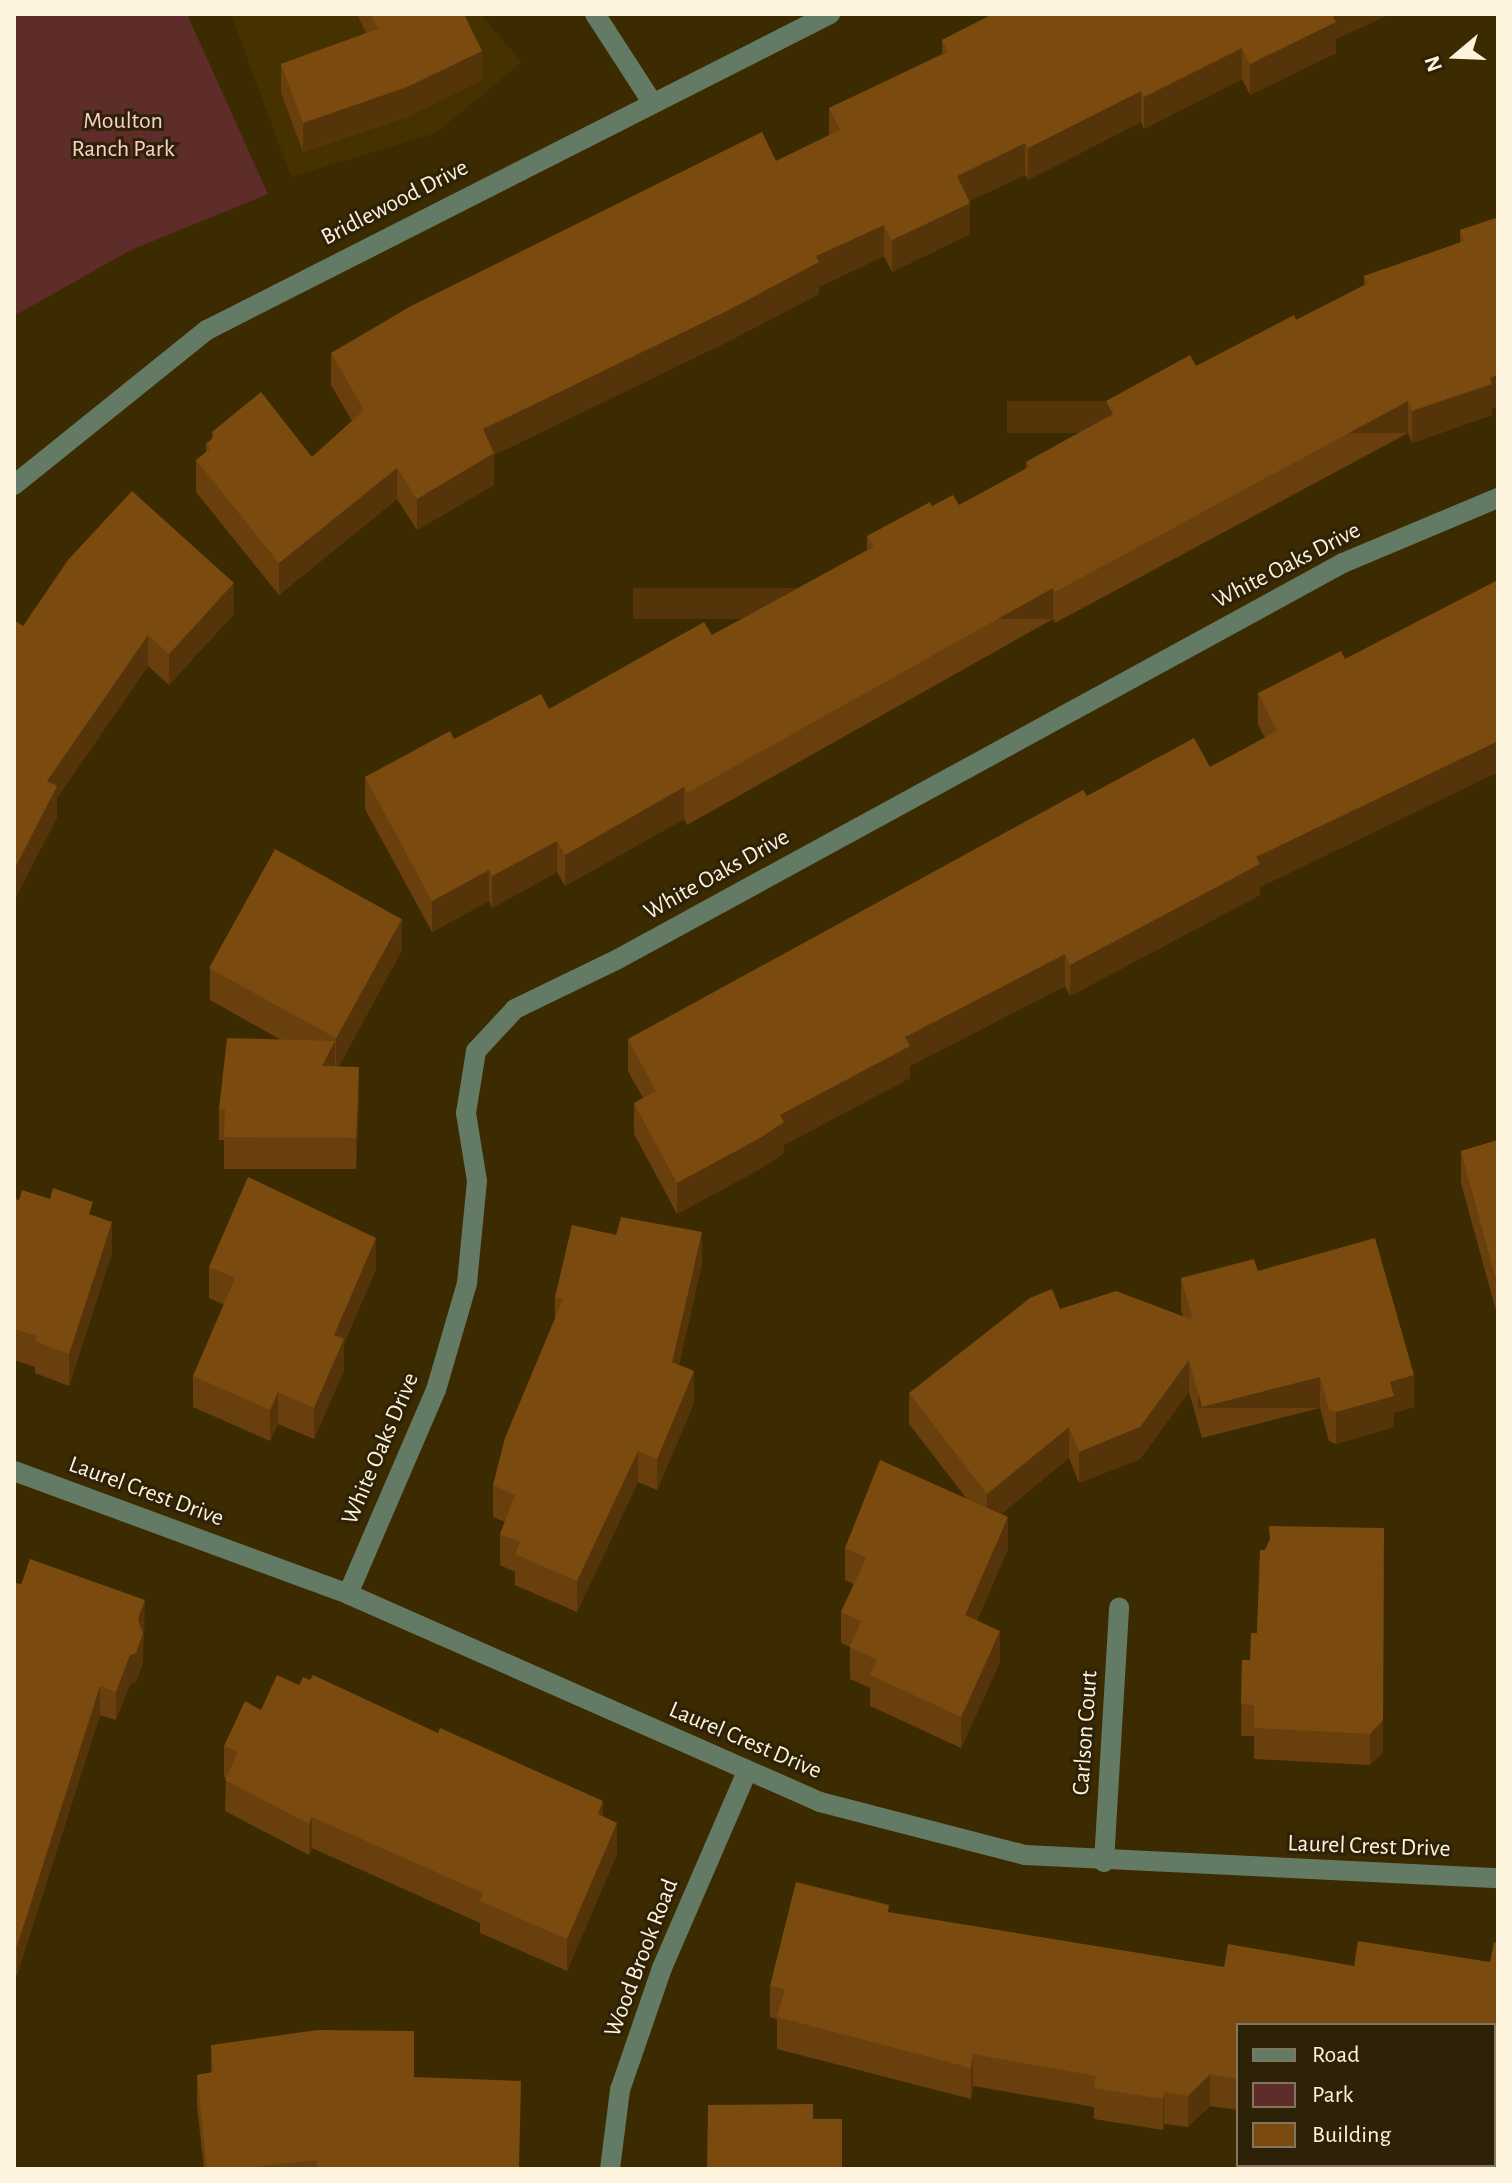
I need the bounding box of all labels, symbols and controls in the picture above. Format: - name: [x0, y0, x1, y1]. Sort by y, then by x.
- north arrow: [1416, 16, 1496, 96]
- text: N: [1420, 53, 1446, 75]
- park label: Moulton Ranch Park: [71, 108, 175, 164]
- street label: Bridlewood Drive: [317, 154, 473, 252]
- street label: White Oaks Drive: [1208, 516, 1366, 616]
- street label: White Oaks Drive: [639, 823, 795, 927]
- street label: White Oaks Drive: [336, 1369, 426, 1529]
- street label: Laurel Crest Drive: [65, 1451, 227, 1533]
- street label: Carlson Court: [1067, 1670, 1105, 1796]
- street label: Laurel Crest Drive: [664, 1696, 826, 1786]
- street label: Laurel Crest Drive: [1287, 1830, 1451, 1864]
- street label: Wood Brook Road: [599, 1875, 685, 2041]
- legend: [1236, 2023, 1496, 2167]
- text: Road: [1312, 2043, 1360, 2067]
- text: Park: [1312, 2083, 1353, 2107]
- text: Building: [1312, 2123, 1391, 2147]

